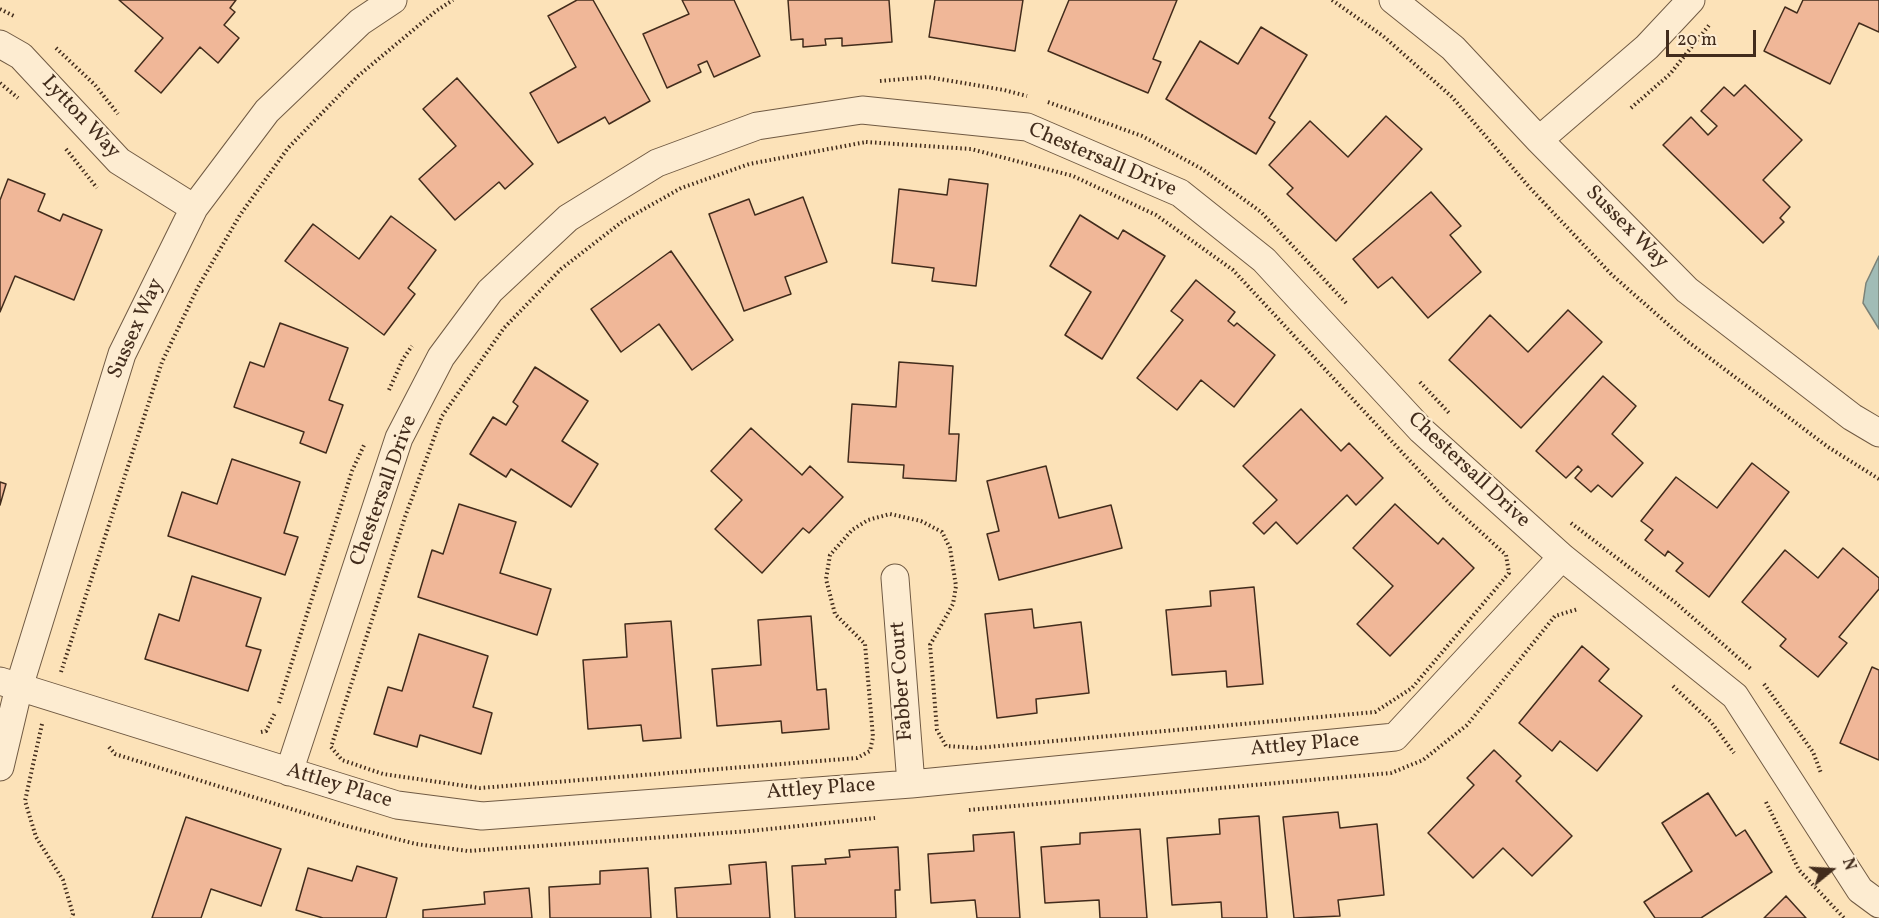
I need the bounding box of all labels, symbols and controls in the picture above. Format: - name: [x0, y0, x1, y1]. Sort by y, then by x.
- scale bar: [1669, 18, 1759, 56]
- text: 20 m: [1677, 28, 1717, 53]
- street label: Lytton Way: [35, 71, 125, 165]
- street label: Chestersall Drive: [1024, 118, 1180, 204]
- street label: Sussex Way: [1579, 181, 1673, 275]
- street label: Sussex Way: [104, 275, 170, 383]
- street label: Chestersall Drive: [1401, 408, 1535, 534]
- street label: Chestersall Drive: [346, 412, 424, 570]
- street label: Fabber Court: [886, 620, 920, 742]
- street label: Attley Place: [1250, 729, 1360, 763]
- street label: Attley Place: [283, 759, 395, 815]
- street label: Attley Place: [766, 774, 876, 806]
- north arrow: [1801, 840, 1861, 900]
- text: N: [1836, 856, 1860, 873]

